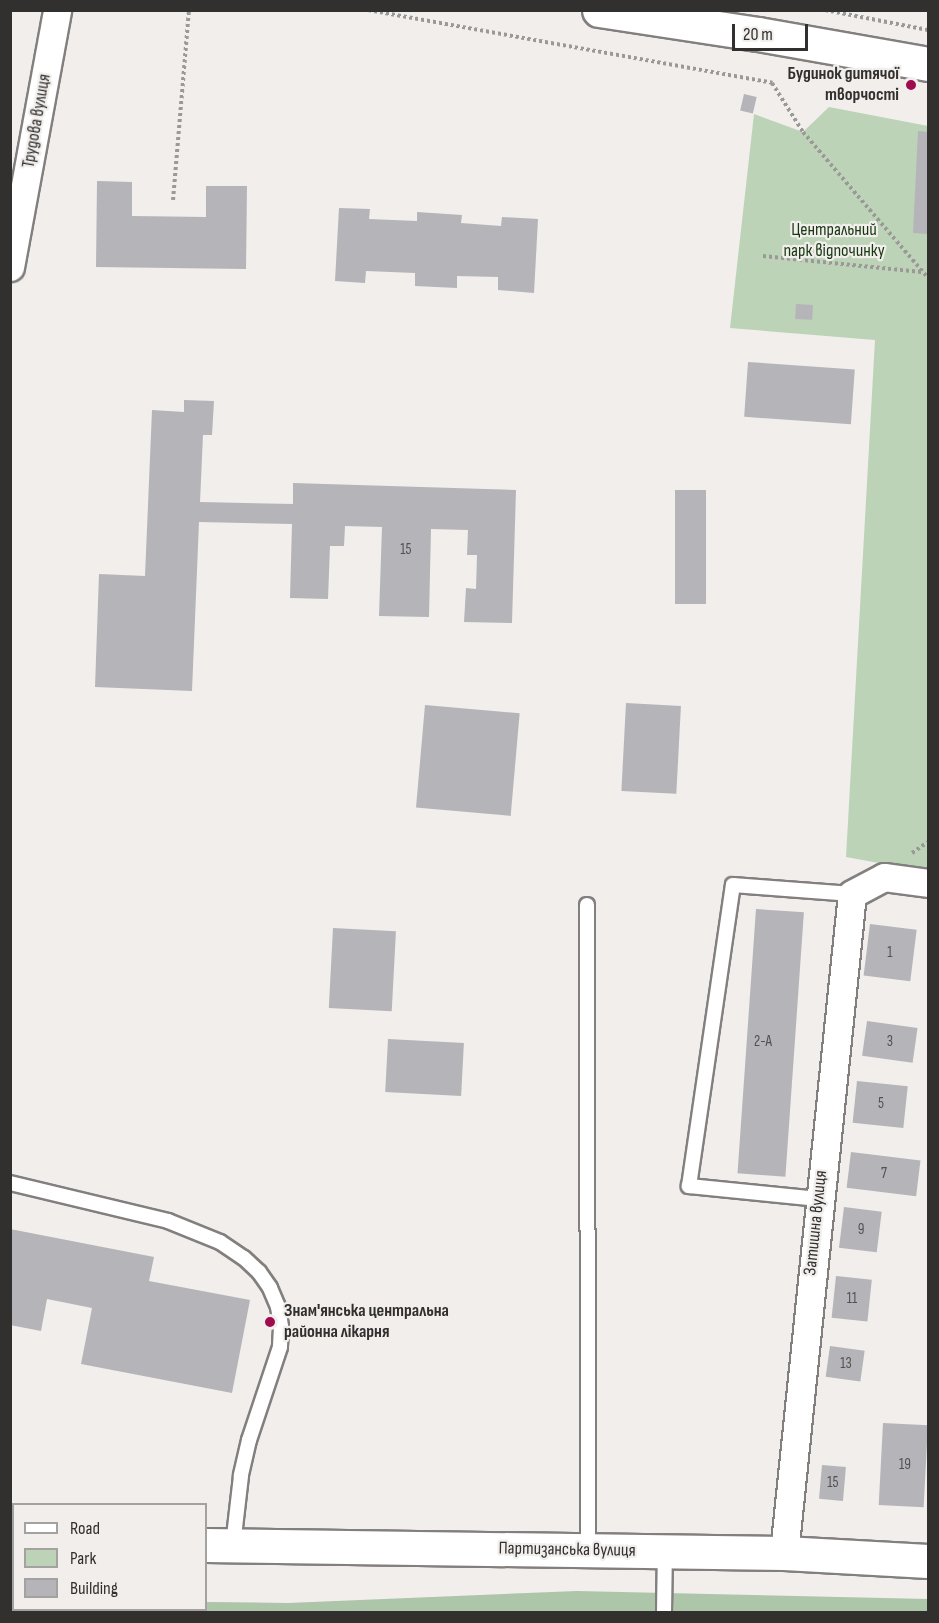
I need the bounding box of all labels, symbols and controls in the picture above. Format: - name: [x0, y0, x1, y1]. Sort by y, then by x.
- scale bar: [735, 12, 812, 50]
- text: 20 m: [743, 24, 773, 45]
- place label: Будинок дитячої творчості: [788, 64, 899, 106]
- street label: Трудова вулиця: [18, 72, 56, 170]
- marker: Будинок дитячої творчості: [904, 78, 918, 92]
- park label: Центральний парк відпочинку: [783, 220, 885, 262]
- house number: 15: [400, 541, 412, 559]
- house number: 1: [887, 944, 893, 962]
- house number: 2-А: [754, 1033, 772, 1051]
- house number: 3: [887, 1033, 893, 1051]
- house number: 5: [878, 1095, 884, 1113]
- house number: 7: [881, 1165, 887, 1183]
- street label: Затишна вулиця: [800, 1169, 832, 1277]
- house number: 9: [858, 1221, 864, 1239]
- house number: 11: [847, 1290, 857, 1308]
- place label: Знам'янська центральна районна лікарня: [284, 1301, 449, 1344]
- marker: Знам'янська центральна районна лікарня: [261, 1313, 279, 1331]
- house number: 13: [840, 1355, 852, 1373]
- house number: 19: [899, 1456, 911, 1474]
- house number: 15: [827, 1474, 839, 1492]
- legend: [12, 1503, 207, 1611]
- text: Road: [70, 1518, 100, 1539]
- street label: Партизанська вулиця: [498, 1538, 636, 1562]
- text: Park: [70, 1548, 96, 1569]
- text: Building: [70, 1578, 118, 1599]

